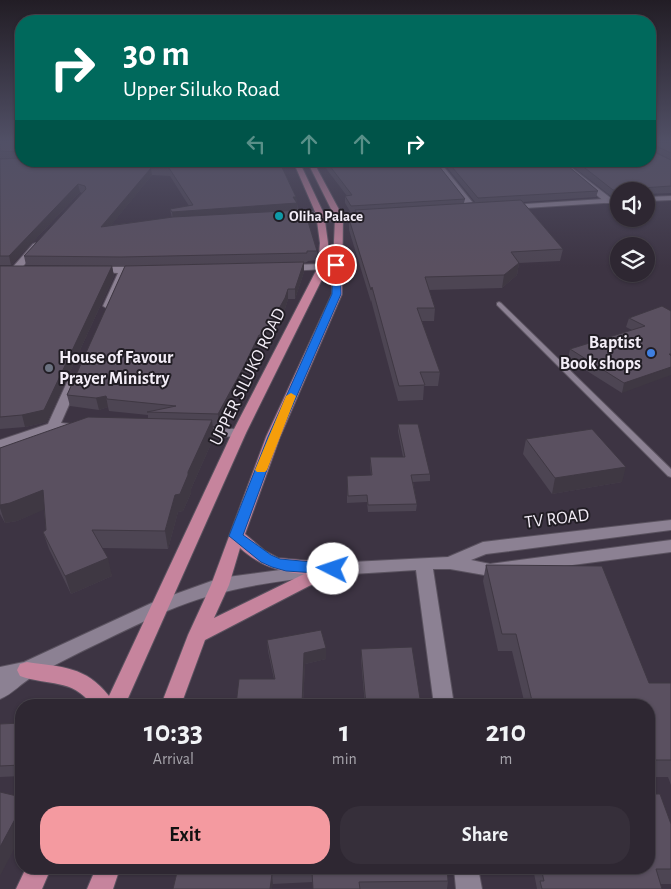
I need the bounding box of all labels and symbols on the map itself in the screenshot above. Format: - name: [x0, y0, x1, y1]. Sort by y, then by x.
- place label: Oliha Palace: [289, 209, 363, 224]
- marker: Oliha Palace: [273, 210, 285, 222]
- pin: [315, 244, 357, 286]
- street label: UPPER SILUKO ROAD: [207, 305, 289, 449]
- place label: Baptist Book shops: [560, 334, 641, 373]
- marker: Baptist Book shops: [645, 347, 657, 359]
- place label: House of Favour Prayer Ministry: [59, 349, 174, 388]
- marker: House of Favour Prayer Ministry: [43, 362, 55, 374]
- street label: TV ROAD: [524, 506, 590, 532]
- position arrow: [306, 542, 358, 594]

